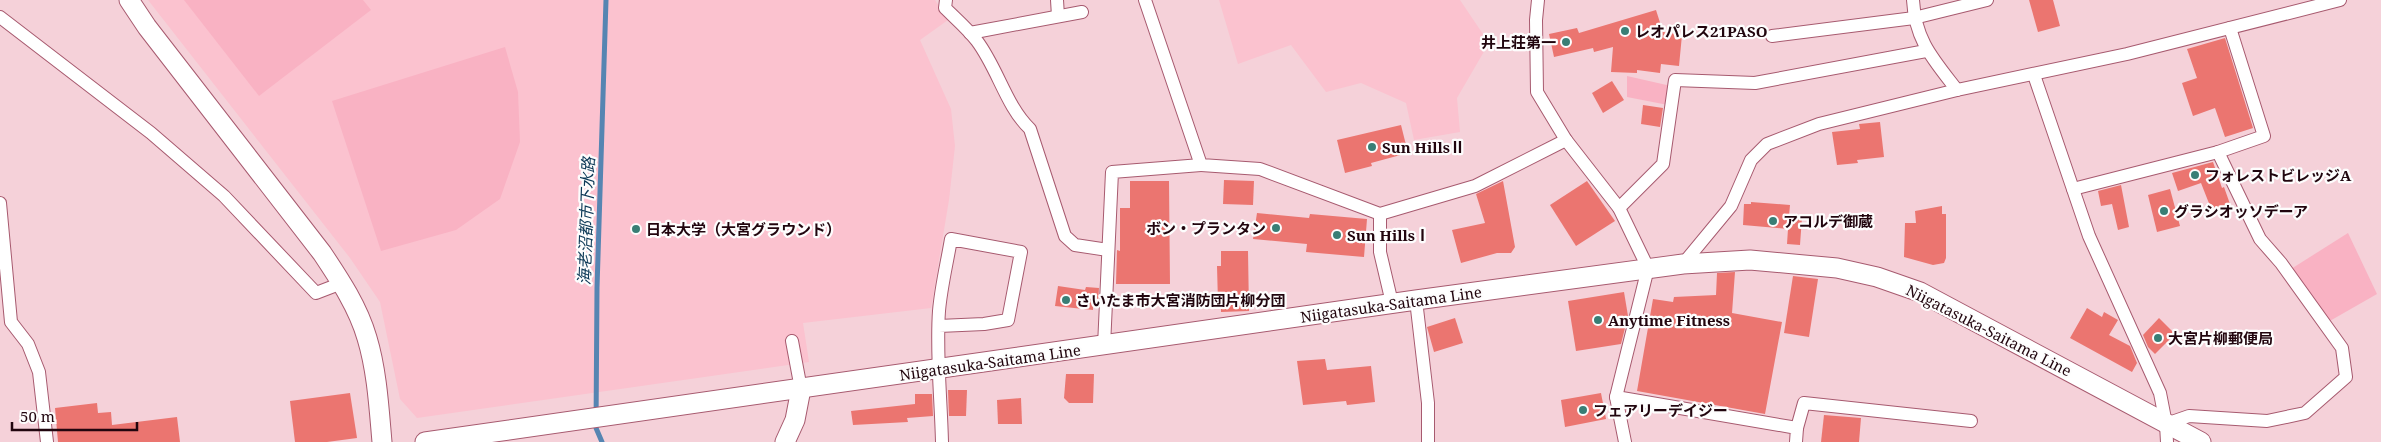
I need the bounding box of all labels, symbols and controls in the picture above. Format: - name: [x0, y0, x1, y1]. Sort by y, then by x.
- place label: レオパレス21PASO: [1635, 21, 1768, 41]
- marker: レオパレス21PASO: [1619, 25, 1631, 37]
- place label: 井上荘第一: [1481, 32, 1556, 52]
- marker: 井上荘第一: [1560, 36, 1572, 48]
- place label: Sun HillsⅡ: [1382, 137, 1465, 157]
- marker: Sun HillsⅡ: [1366, 141, 1378, 153]
- water label: 海老沼都市下水路: [573, 155, 599, 285]
- place label: フォレストビレッジA: [2205, 165, 2352, 185]
- marker: フォレストビレッジA: [2189, 169, 2201, 181]
- place label: グラシオッソデーア: [2174, 201, 2308, 221]
- marker: グラシオッソデーア: [2158, 205, 2170, 217]
- place label: アコルデ御蔵: [1783, 211, 1873, 231]
- marker: アコルデ御蔵: [1767, 215, 1779, 227]
- place label: ボン・プランタン: [1146, 218, 1266, 238]
- place label: 日本大学（大宮グラウンド）: [646, 219, 841, 239]
- marker: ボン・プランタン: [1270, 222, 1282, 234]
- marker: 日本大学（大宮グラウンド）: [630, 223, 642, 235]
- place label: Sun HillsⅠ: [1347, 225, 1430, 245]
- marker: Sun HillsⅠ: [1331, 229, 1343, 241]
- street label: Niigatasuka-Saitama Line: [1903, 280, 2075, 380]
- street label: Niigatasuka-Saitama Line: [1299, 281, 1483, 327]
- place label: さいたま市大宮消防団片柳分団: [1076, 290, 1286, 310]
- marker: さいたま市大宮消防団片柳分団: [1060, 294, 1072, 306]
- place label: Anytime Fitness: [1608, 310, 1730, 330]
- marker: Anytime Fitness: [1592, 314, 1604, 326]
- place label: 大宮片柳郵便局: [2168, 328, 2273, 348]
- marker: 大宮片柳郵便局: [2152, 332, 2164, 344]
- street label: Niigatasuka-Saitama Line: [898, 339, 1082, 385]
- scale bar: [12, 400, 138, 432]
- place label: フェアリーデイジー: [1593, 400, 1728, 420]
- marker: フェアリーデイジー: [1577, 404, 1589, 416]
- text: 50 m: [20, 406, 55, 426]

